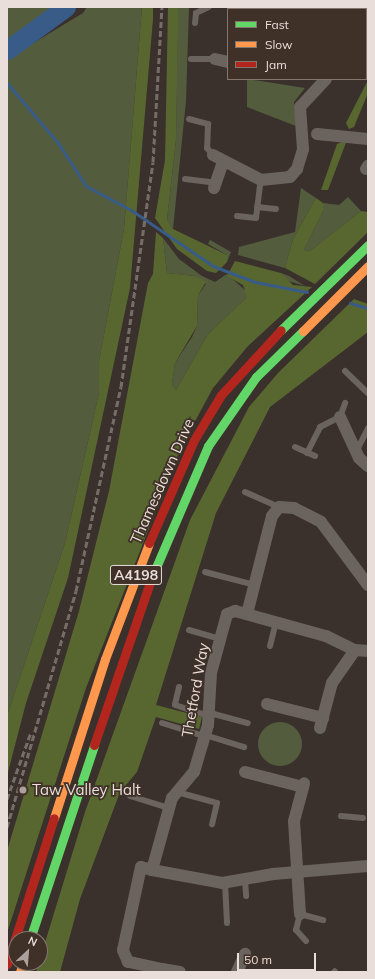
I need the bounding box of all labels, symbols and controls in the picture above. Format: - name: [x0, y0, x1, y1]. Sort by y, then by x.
- legend: [227, 8, 367, 80]
- text: Fast: [265, 17, 289, 32]
- text: Slow: [265, 37, 293, 52]
- text: Jam: [265, 57, 287, 72]
- street label: Thamesdown Drive: [126, 416, 198, 546]
- road number: A4198: [109, 563, 163, 587]
- street label: Thetford Way: [178, 641, 212, 739]
- place label: Taw Valley Halt: [32, 781, 141, 799]
- marker: Taw Valley Halt: [17, 784, 29, 796]
- north arrow: [8, 931, 48, 971]
- text: N: [26, 933, 40, 949]
- scale bar: [239, 945, 318, 971]
- text: 50 m: [244, 952, 272, 967]

